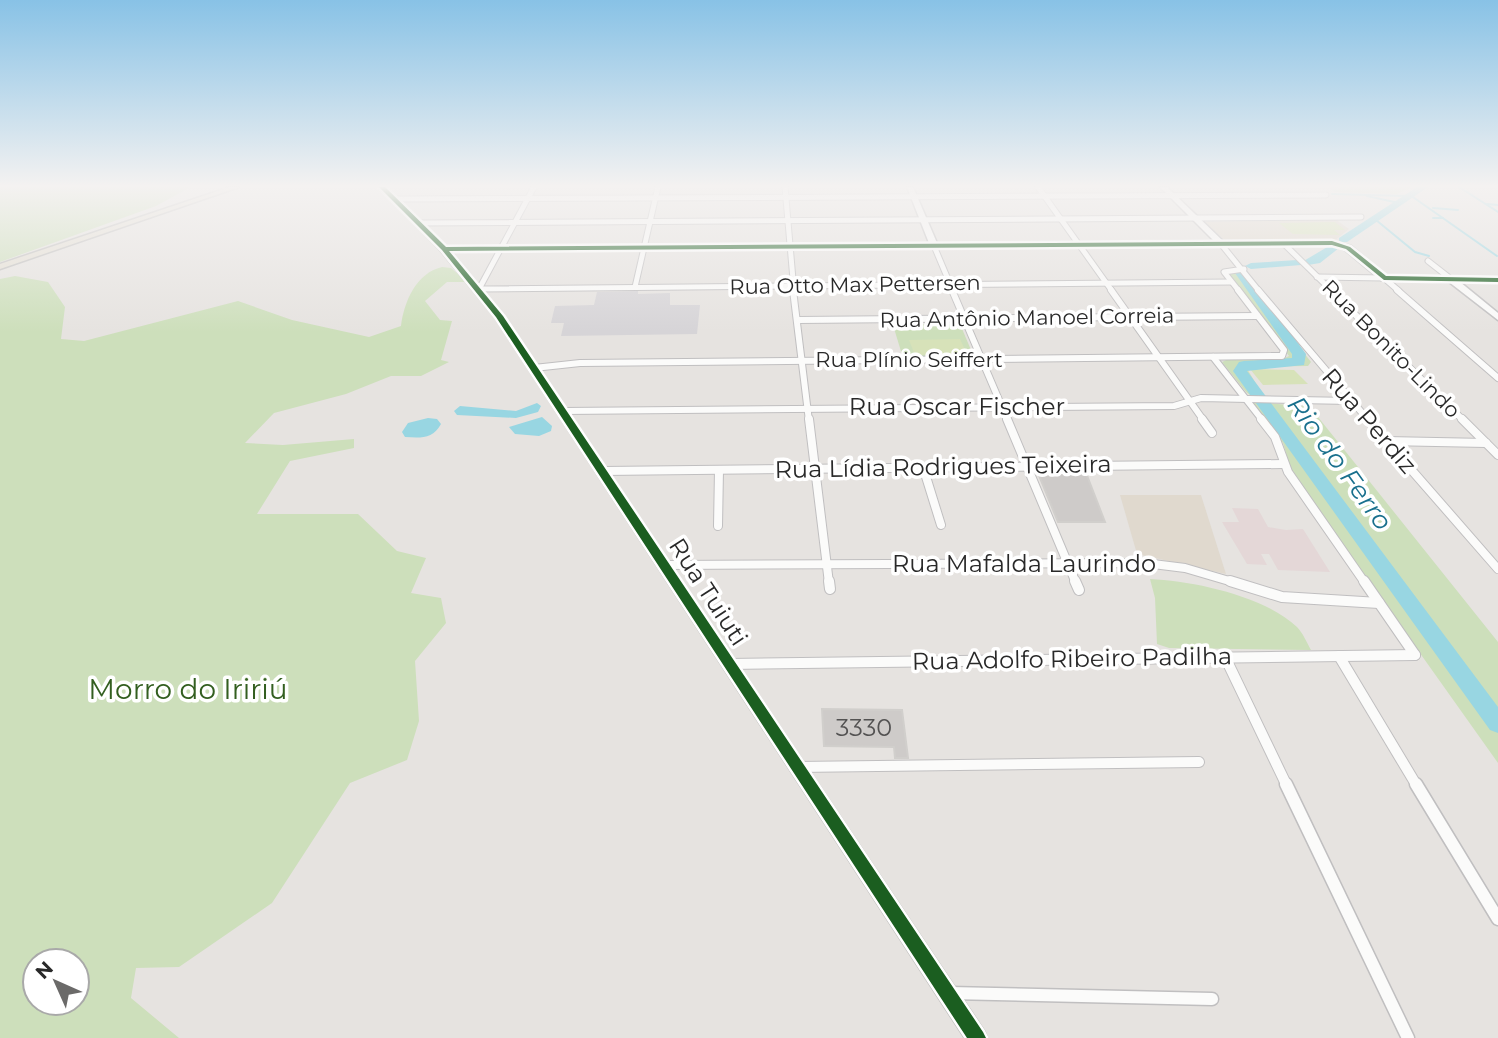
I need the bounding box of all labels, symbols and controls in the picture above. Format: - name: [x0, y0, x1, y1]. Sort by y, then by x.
- street label: Rua Otto Max Pettersen: [729, 270, 981, 299]
- street label: Rua Bonito-Lindo: [1317, 274, 1466, 423]
- street label: Rua Antônio Manoel Correia: [879, 302, 1174, 333]
- street label: Rua Plínio Seiffert: [815, 347, 1003, 372]
- street label: Rua Perdiz: [1316, 362, 1423, 479]
- water label: Rio do Ferro: [1281, 390, 1399, 536]
- street label: Rua Oscar Fischer: [849, 392, 1065, 421]
- street label: Rua Lídia Rodrigues Teixeira: [774, 449, 1112, 484]
- street label: Rua Tuiuti: [663, 533, 754, 651]
- street label: Rua Mafalda Laurindo: [892, 549, 1156, 578]
- street label: Rua Adolfo Ribeiro Padilha: [912, 641, 1232, 676]
- park label: Morro do Iririú: [88, 672, 288, 706]
- house number: 3330: [836, 713, 892, 742]
- north arrow: [21, 947, 91, 1017]
- text: N: [31, 957, 58, 984]

